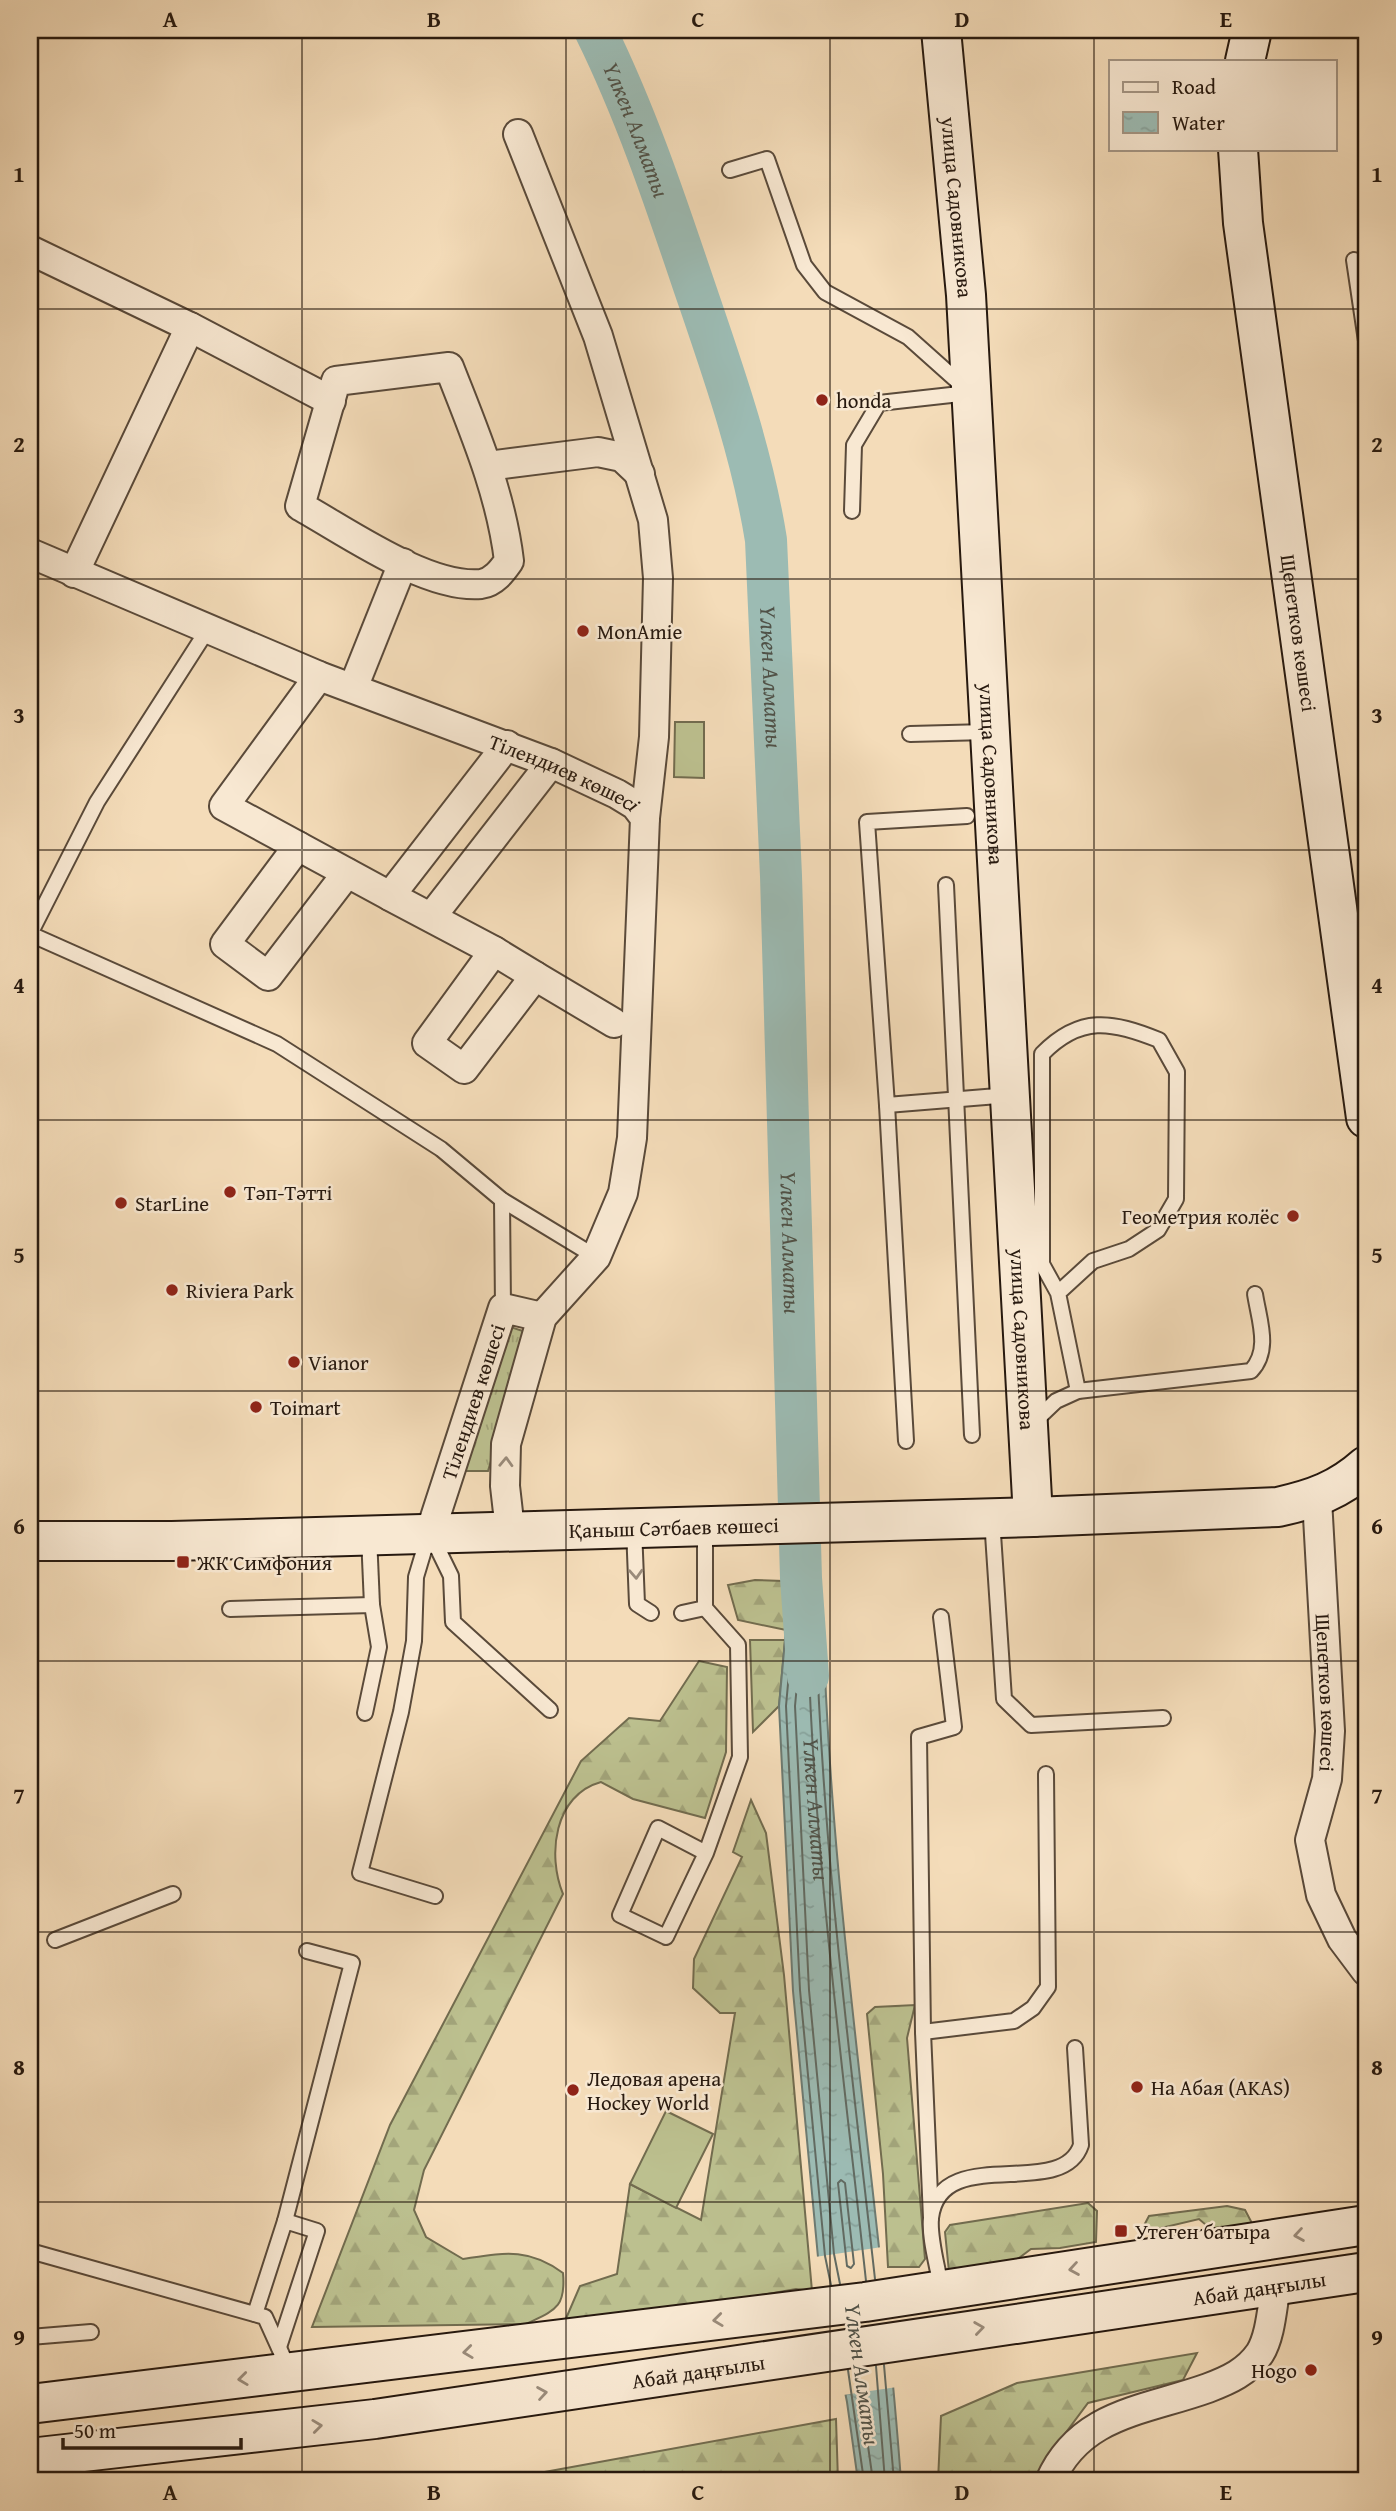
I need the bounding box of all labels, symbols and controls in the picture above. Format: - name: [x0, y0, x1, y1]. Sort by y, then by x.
- text: A: [163, 2, 178, 35]
- text: B: [427, 2, 441, 35]
- text: C: [691, 2, 705, 35]
- text: D: [955, 2, 970, 35]
- text: E: [1220, 2, 1232, 35]
- water label: Үлкен Алматы: [595, 56, 679, 202]
- legend: [1109, 60, 1336, 150]
- text: Road: [1172, 71, 1217, 102]
- text: Water: [1172, 107, 1225, 138]
- street label: улица Садовникова: [934, 114, 982, 299]
- text: 1: [13, 157, 25, 190]
- text: 1: [1371, 157, 1383, 190]
- place label: honda: [836, 385, 892, 416]
- marker: honda: [814, 392, 830, 408]
- text: 2: [13, 427, 25, 460]
- text: 2: [1371, 427, 1383, 460]
- street label: Щепетков көшесі: [1273, 552, 1326, 714]
- water label: Үлкен Алматы: [752, 604, 792, 749]
- place label: MonAmie: [597, 616, 683, 647]
- marker: MonAmie: [575, 623, 591, 639]
- street label: улица Садовникова: [972, 681, 1013, 866]
- text: 3: [13, 698, 25, 731]
- text: 3: [1371, 698, 1383, 731]
- street label: Тілендиев көшесі: [485, 726, 649, 817]
- text: 4: [13, 968, 25, 1001]
- text: 4: [1371, 968, 1383, 1001]
- water label: Үлкен Алматы: [773, 1170, 810, 1315]
- place label: Тәп-Тәтті: [244, 1177, 332, 1208]
- marker: Тәп-Тәтті: [222, 1184, 238, 1200]
- place label: StarLine: [135, 1188, 209, 1219]
- marker: StarLine: [113, 1195, 129, 1211]
- place label: Геометрия колёс: [1122, 1201, 1279, 1232]
- marker: Геометрия колёс: [1285, 1208, 1301, 1224]
- text: 5: [13, 1238, 25, 1271]
- text: 5: [1371, 1238, 1383, 1271]
- street label: улица Садовникова: [1003, 1247, 1044, 1431]
- place label: Riviera Park: [186, 1275, 294, 1306]
- marker: Riviera Park: [164, 1282, 180, 1298]
- street label: Тілендиев көшесі: [433, 1320, 512, 1484]
- place label: Vianor: [308, 1347, 369, 1378]
- marker: Vianor: [286, 1354, 302, 1370]
- place label: Toimart: [270, 1392, 341, 1423]
- marker: Toimart: [248, 1399, 264, 1415]
- one-way arrow: [498, 1457, 513, 1468]
- text: 6: [13, 1509, 25, 1542]
- street label: Қаныш Сәтбаев көшесі: [568, 1509, 779, 1545]
- text: 6: [1371, 1509, 1383, 1542]
- place label: ЖК Симфония: [196, 1547, 333, 1578]
- marker: ЖК Симфония: [175, 1554, 191, 1570]
- one-way arrow: [628, 1569, 643, 1580]
- street label: Щепетков көшесі: [1308, 1613, 1345, 1773]
- water label: Үлкен Алматы: [796, 1737, 839, 1882]
- text: 7: [13, 1779, 25, 1812]
- text: 7: [1371, 1779, 1383, 1812]
- text: 8: [13, 2050, 25, 2083]
- text: 8: [1371, 2050, 1383, 2083]
- place label: Ледовая арена Hockey World: [587, 2063, 721, 2118]
- place label: На Абая (AKAS): [1151, 2072, 1290, 2103]
- marker: На Абая (AKAS): [1129, 2079, 1145, 2095]
- marker: Ледовая арена Hockey World: [565, 2082, 581, 2098]
- place label: Утеген батыра: [1135, 2216, 1270, 2247]
- marker: Утеген батыра: [1113, 2223, 1129, 2239]
- one-way arrow: [1293, 2228, 1305, 2243]
- one-way arrow: [1068, 2262, 1080, 2277]
- street label: Абай даңғылы: [1190, 2263, 1328, 2313]
- water label: Үлкен Алматы: [837, 2301, 889, 2447]
- one-way arrow: [713, 2313, 724, 2328]
- text: 9: [13, 2320, 25, 2353]
- text: 9: [1371, 2320, 1383, 2353]
- one-way arrow: [973, 2321, 985, 2336]
- one-way arrow: [463, 2344, 474, 2359]
- street label: Абай даңғылы: [630, 2346, 767, 2396]
- place label: Hogo: [1251, 2355, 1297, 2386]
- marker: Hogo: [1303, 2362, 1319, 2378]
- one-way arrow: [237, 2372, 248, 2387]
- one-way arrow: [536, 2386, 548, 2401]
- scale bar: [63, 2406, 242, 2450]
- text: 50 m: [74, 2415, 116, 2446]
- one-way arrow: [311, 2418, 322, 2433]
- text: A: [163, 2475, 178, 2508]
- text: B: [427, 2475, 441, 2508]
- text: C: [691, 2475, 705, 2508]
- text: D: [955, 2475, 970, 2508]
- text: E: [1220, 2475, 1232, 2508]

